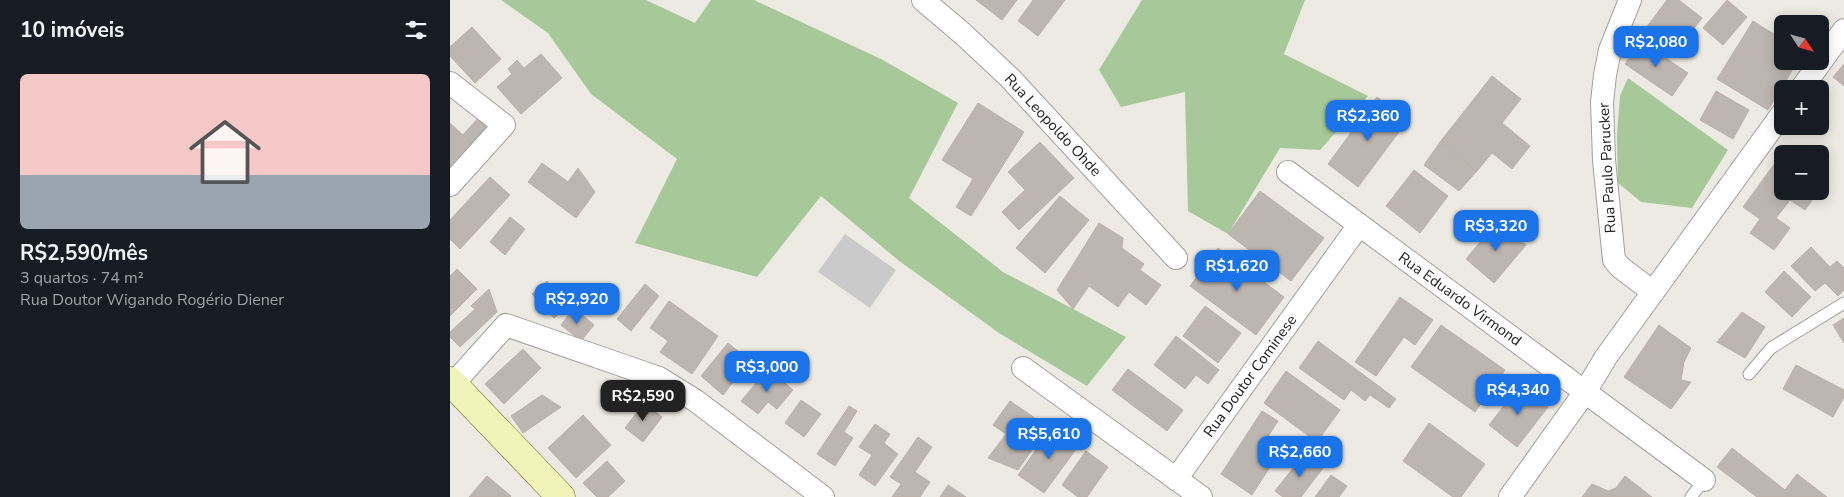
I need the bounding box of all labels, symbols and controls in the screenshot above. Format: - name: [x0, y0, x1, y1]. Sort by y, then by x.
- north arrow: [1774, 15, 1829, 70]
- map controls: [1774, 15, 1829, 200]
- text: 10 imóveis: [20, 16, 124, 44]
- icon: filters: [402, 16, 430, 44]
- pin: R$2,080: [1610, 26, 1702, 68]
- text: R$2,080: [1625, 31, 1687, 53]
- street label: Rua Leopoldo Ohde: [1000, 69, 1106, 181]
- button: +: [1774, 80, 1829, 135]
- pin: R$2,360: [1322, 100, 1414, 142]
- street label: Rua Paulo Parucker: [1594, 102, 1620, 234]
- text: R$2,360: [1337, 105, 1399, 127]
- icon: home: [180, 107, 270, 197]
- button: −: [1774, 145, 1829, 200]
- pin: R$3,320: [1450, 210, 1542, 252]
- text: R$3,320: [1465, 215, 1527, 237]
- text: R$2,590/mês: [20, 239, 148, 267]
- street label: Rua Eduardo Virmond: [1394, 247, 1526, 351]
- pin: R$1,620: [1191, 250, 1283, 292]
- text: R$1,620: [1206, 255, 1268, 277]
- text: 3 quartos · 74 m²: [20, 267, 144, 289]
- pin: R$2,920: [531, 282, 623, 325]
- text: R$2,920: [546, 288, 608, 310]
- text: Rua Doutor Wigando Rogério Diener: [20, 289, 284, 311]
- street label: Rua Doutor Cominese: [1199, 311, 1301, 441]
- pin: R$3,000: [721, 350, 813, 393]
- text: R$3,000: [736, 356, 798, 378]
- pin: R$4,340: [1472, 374, 1564, 416]
- text: R$4,340: [1487, 379, 1549, 401]
- pin: R$2,590: [597, 380, 689, 422]
- text: R$2,590: [612, 385, 674, 407]
- pin: R$5,610: [1003, 418, 1095, 460]
- text: R$5,610: [1018, 423, 1080, 445]
- pin: R$2,660: [1254, 436, 1346, 478]
- text: R$2,660: [1269, 441, 1331, 463]

